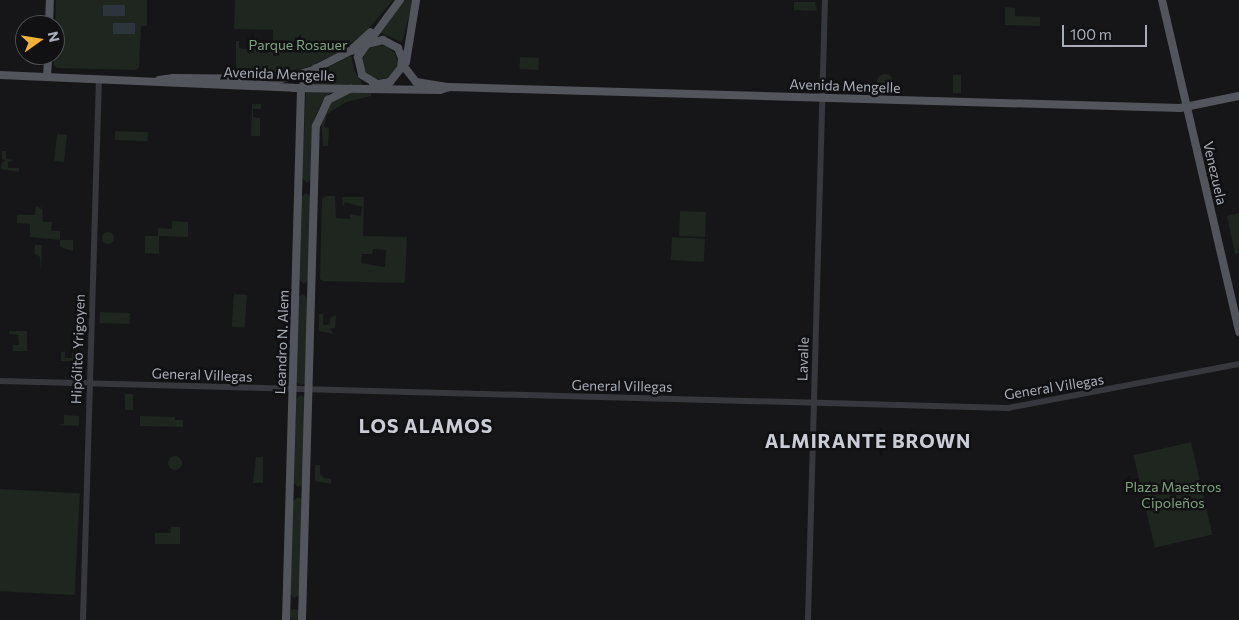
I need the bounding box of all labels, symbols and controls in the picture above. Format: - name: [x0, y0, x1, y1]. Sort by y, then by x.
- north arrow: [15, 15, 65, 65]
- scale bar: [1064, 15, 1149, 47]
- text: 100 m: [1070, 25, 1112, 43]
- text: N: [45, 30, 64, 44]
- park label: Parque Rosauer: [248, 37, 348, 53]
- street label: Avenida Mengelle: [223, 64, 335, 84]
- street label: Avenida Mengelle: [789, 76, 901, 96]
- street label: Venezuela: [1200, 140, 1230, 206]
- street label: Leandro N. Alem: [272, 289, 292, 395]
- street label: Hipólito Yrigoyen: [68, 294, 88, 404]
- street label: Lavalle: [794, 337, 812, 381]
- street label: General Villegas: [151, 365, 253, 385]
- street label: General Villegas: [1003, 371, 1105, 403]
- street label: General Villegas: [571, 377, 673, 395]
- district label: LOS ALAMOS: [358, 415, 494, 437]
- district label: ALMIRANTE BROWN: [763, 430, 973, 452]
- park label: Plaza Maestros Cipoleños: [1125, 479, 1221, 512]

